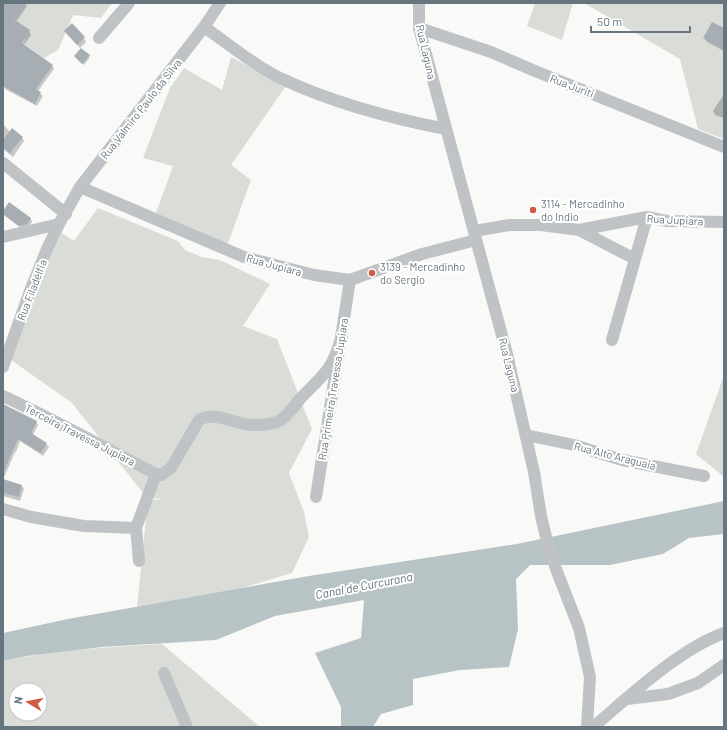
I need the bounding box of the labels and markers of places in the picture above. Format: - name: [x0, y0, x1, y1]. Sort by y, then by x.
- place label: 3114 - Mercadinho do Indio: [541, 197, 625, 223]
- marker: 3114 - Mercadinho do Indio: [528, 205, 538, 215]
- place label: 3139 - Mercadinho do Sergio: [380, 260, 465, 286]
- marker: 3139 - Mercadinho do Sergio: [367, 268, 377, 278]

